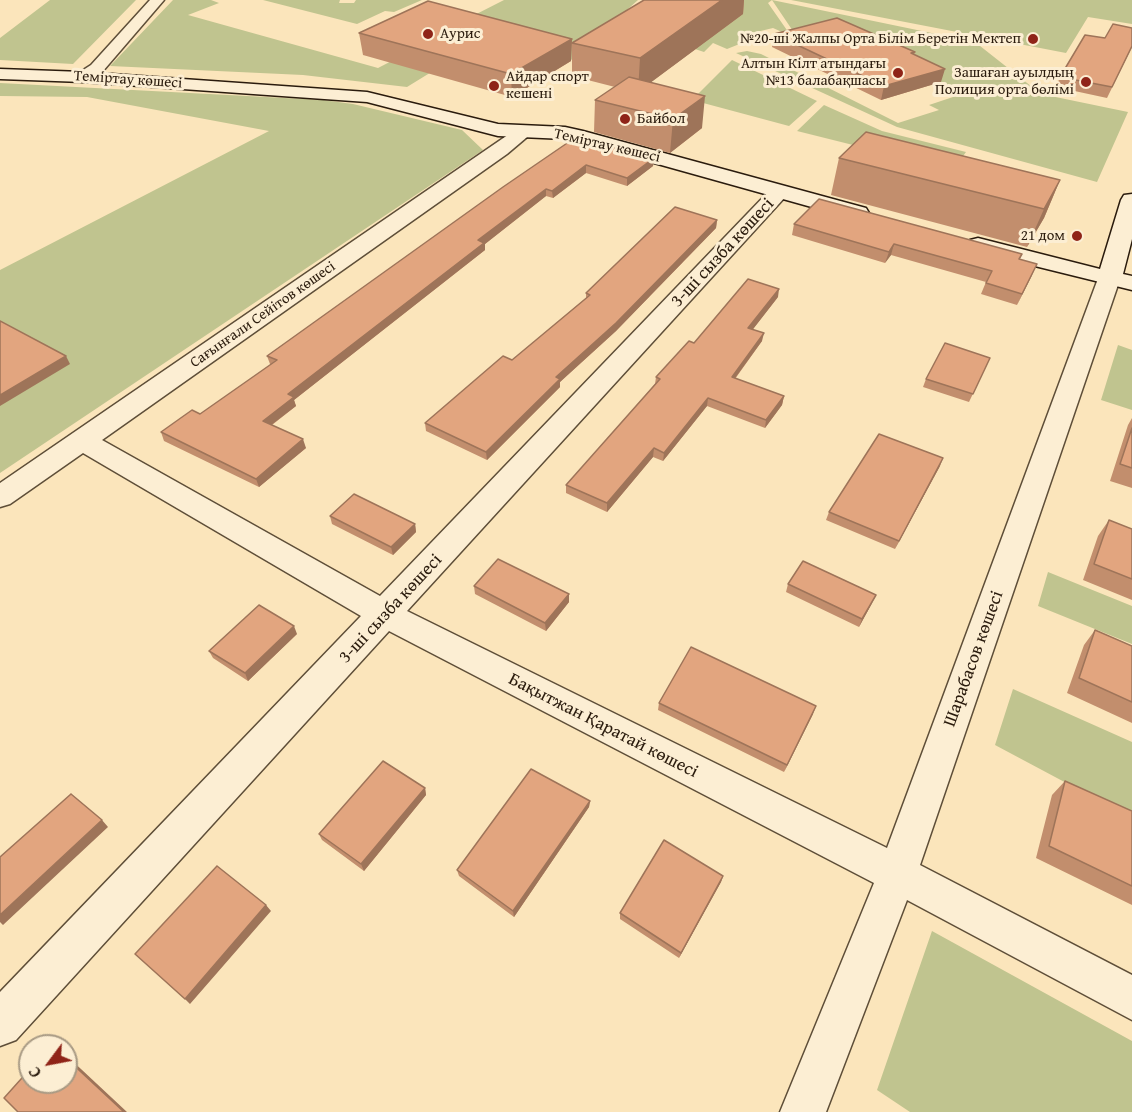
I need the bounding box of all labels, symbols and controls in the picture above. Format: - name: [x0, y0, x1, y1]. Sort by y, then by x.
- place label: Аурис: [440, 25, 480, 43]
- marker: Аурис: [421, 27, 435, 41]
- place label: №20-ші Жалпы Орта Білім Беретін Мектеп: [740, 30, 1021, 48]
- marker: №20-ші Жалпы Орта Білім Беретін Мектеп: [1026, 32, 1040, 46]
- place label: Алтын Кілт атындағы №13 балабақшасы: [741, 55, 886, 90]
- place label: Зашаған ауылдың Полиция орта бөлімі: [935, 64, 1074, 99]
- marker: Алтын Кілт атындағы №13 балабақшасы: [891, 66, 905, 80]
- street label: Теміртау көшесі: [73, 67, 183, 93]
- place label: Айдар спорт кешені: [506, 68, 589, 103]
- marker: Зашаған ауылдың Полиция орта бөлімі: [1079, 75, 1093, 89]
- marker: Айдар спорт кешені: [487, 79, 501, 93]
- place label: Байбол: [637, 110, 685, 128]
- marker: Байбол: [618, 112, 632, 126]
- street label: Теміртау көшесі: [552, 125, 662, 167]
- street label: 3-ші сызба көшесі: [667, 194, 779, 312]
- place label: 21 дом: [1021, 227, 1065, 245]
- marker: 21 дом: [1070, 229, 1084, 243]
- street label: Сағынғали Сейітов көшесі: [187, 258, 339, 372]
- street label: 3-ші сызба көшесі: [335, 550, 447, 668]
- street label: Шарабасов көшесі: [939, 588, 1009, 730]
- street label: Бақытжан Қаратай көшесі: [505, 669, 701, 783]
- north arrow: [18, 1034, 78, 1094]
- text: С: [22, 1062, 47, 1083]

